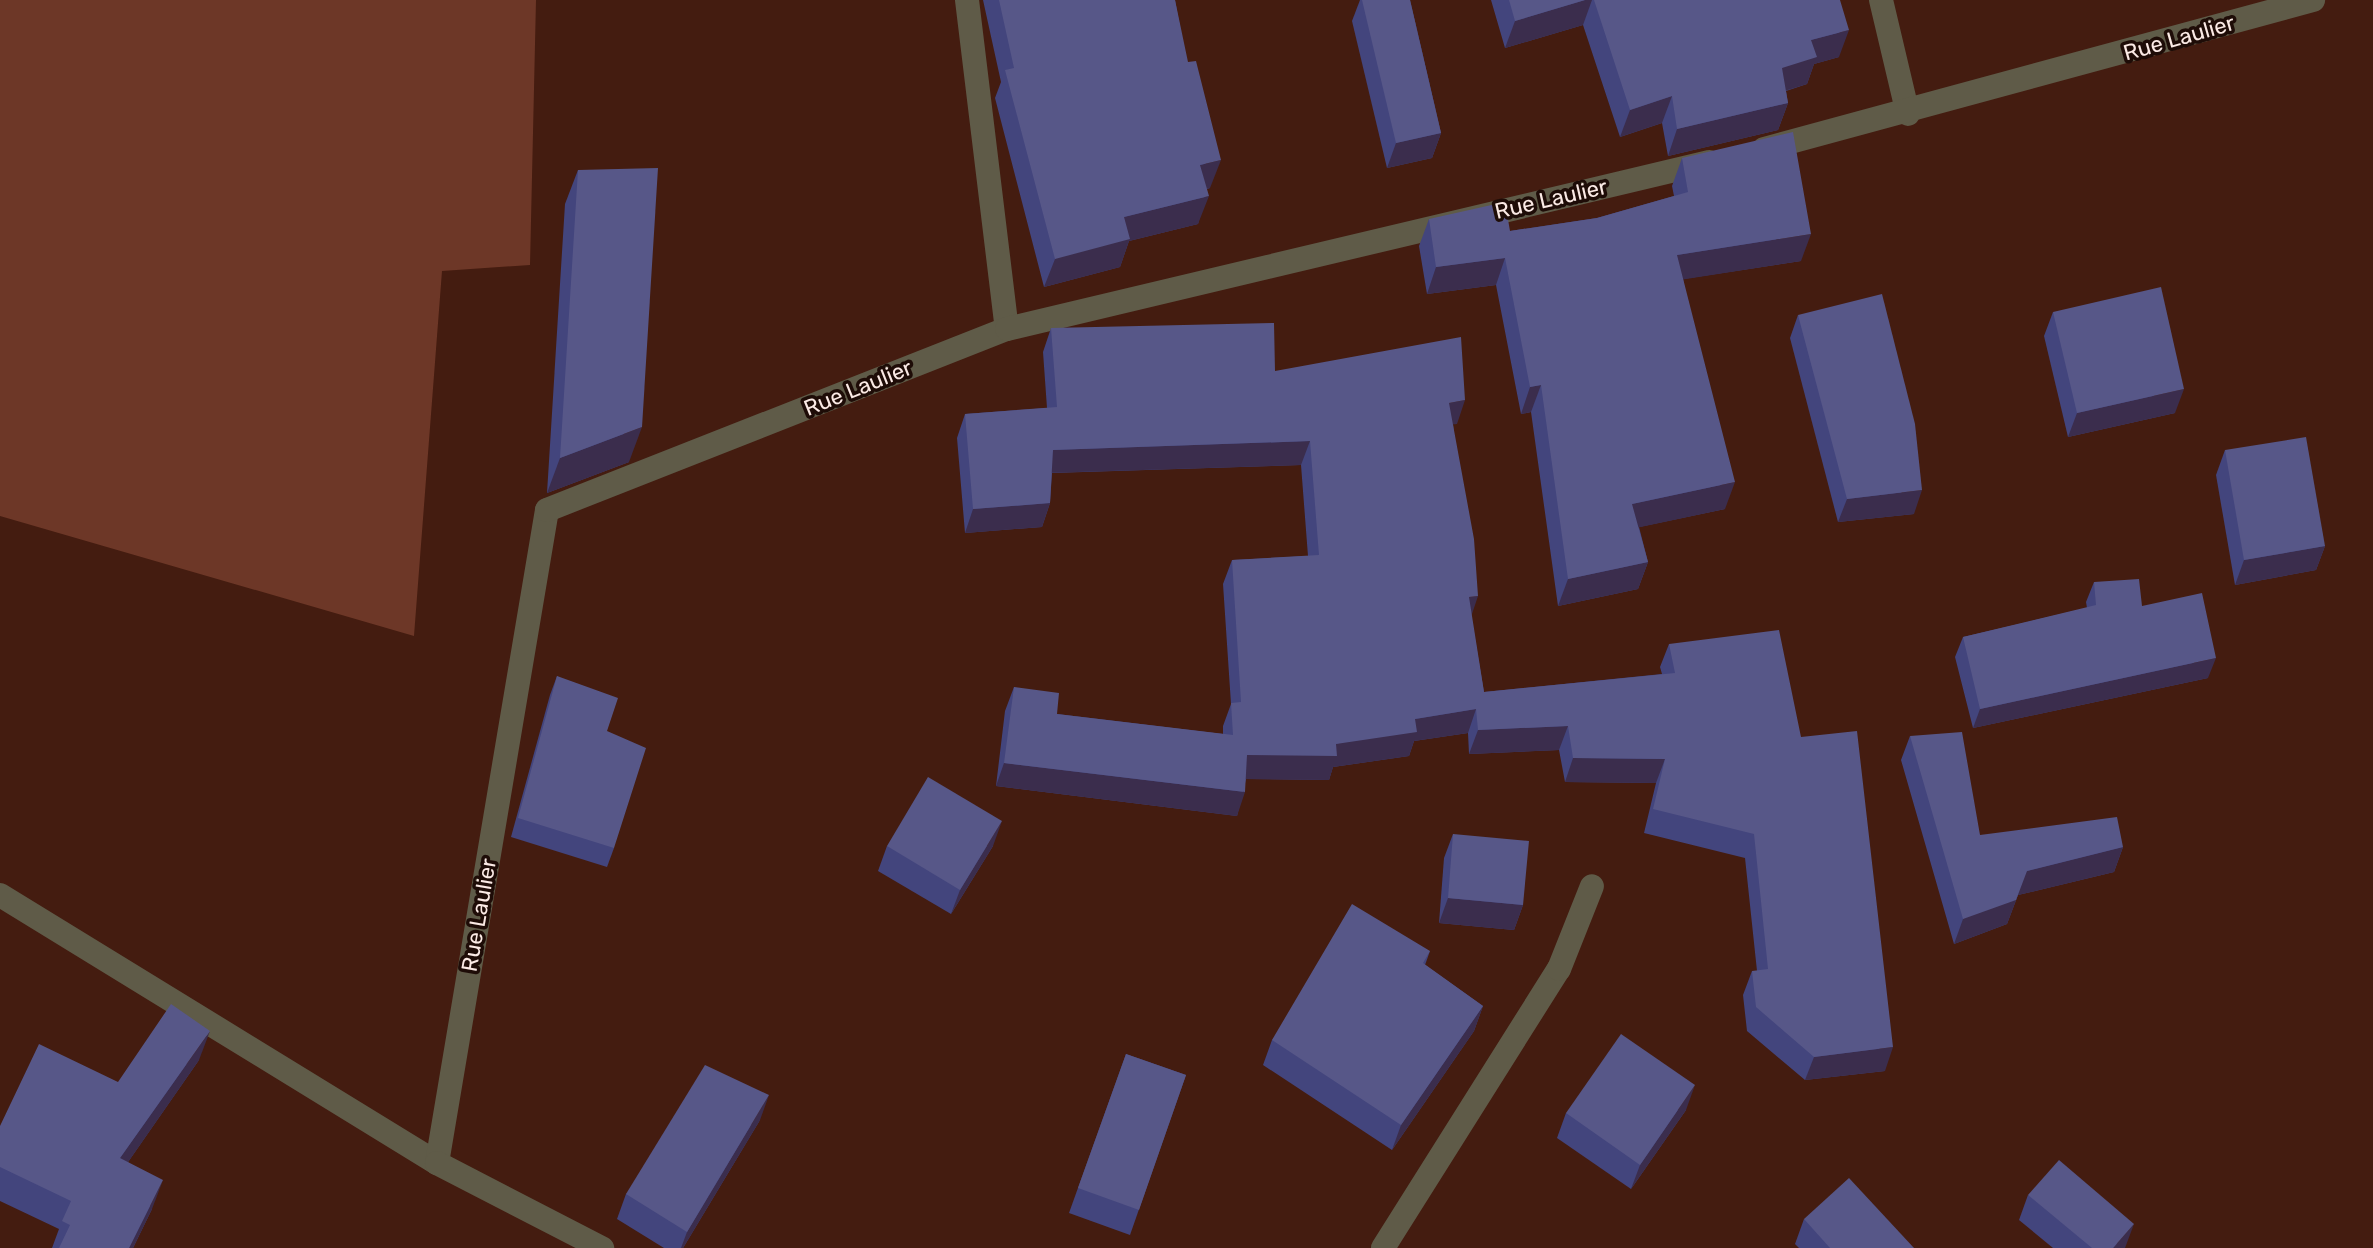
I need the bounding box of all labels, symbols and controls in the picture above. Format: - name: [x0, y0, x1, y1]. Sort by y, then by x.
- street label: Rue Laulier: [2120, 10, 2238, 66]
- street label: Rue Laulier: [1492, 173, 1610, 225]
- street label: Rue Laulier: [800, 354, 916, 422]
- street label: Rue Laulier: [456, 856, 502, 974]

